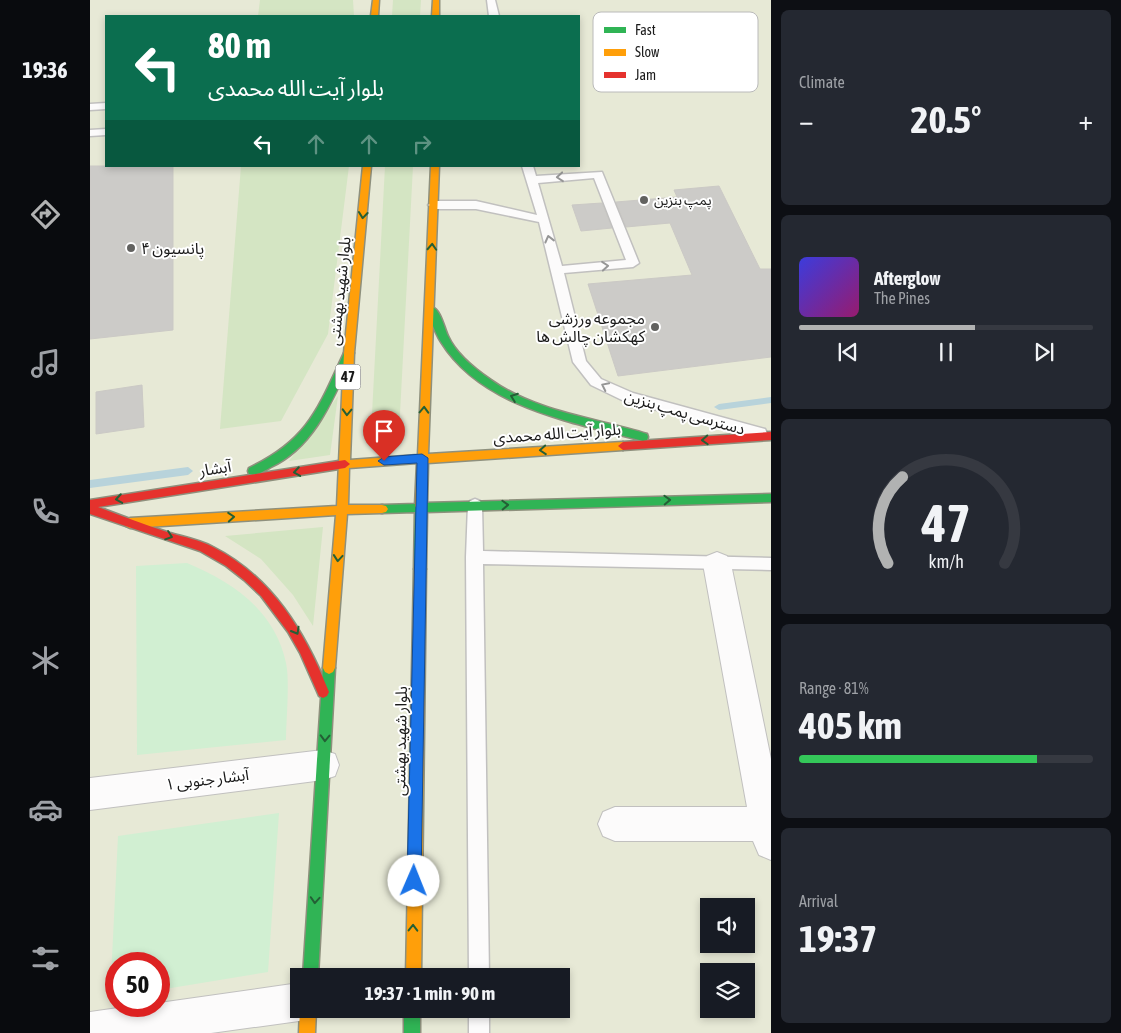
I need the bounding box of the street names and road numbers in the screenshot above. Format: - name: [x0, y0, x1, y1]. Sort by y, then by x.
- street label: بلوار شهید بهشتی: [324, 236, 355, 347]
- road number: 47: [336, 364, 360, 390]
- street label: دسترسی پمپ بنزین: [622, 386, 747, 440]
- street label: بلوار آیت الله محمدی: [493, 420, 622, 447]
- street label: آبشار: [197, 456, 234, 481]
- street label: بلوار شهید بهشتی: [390, 686, 411, 796]
- street label: آبشار جنوبی ۱: [164, 765, 251, 794]

